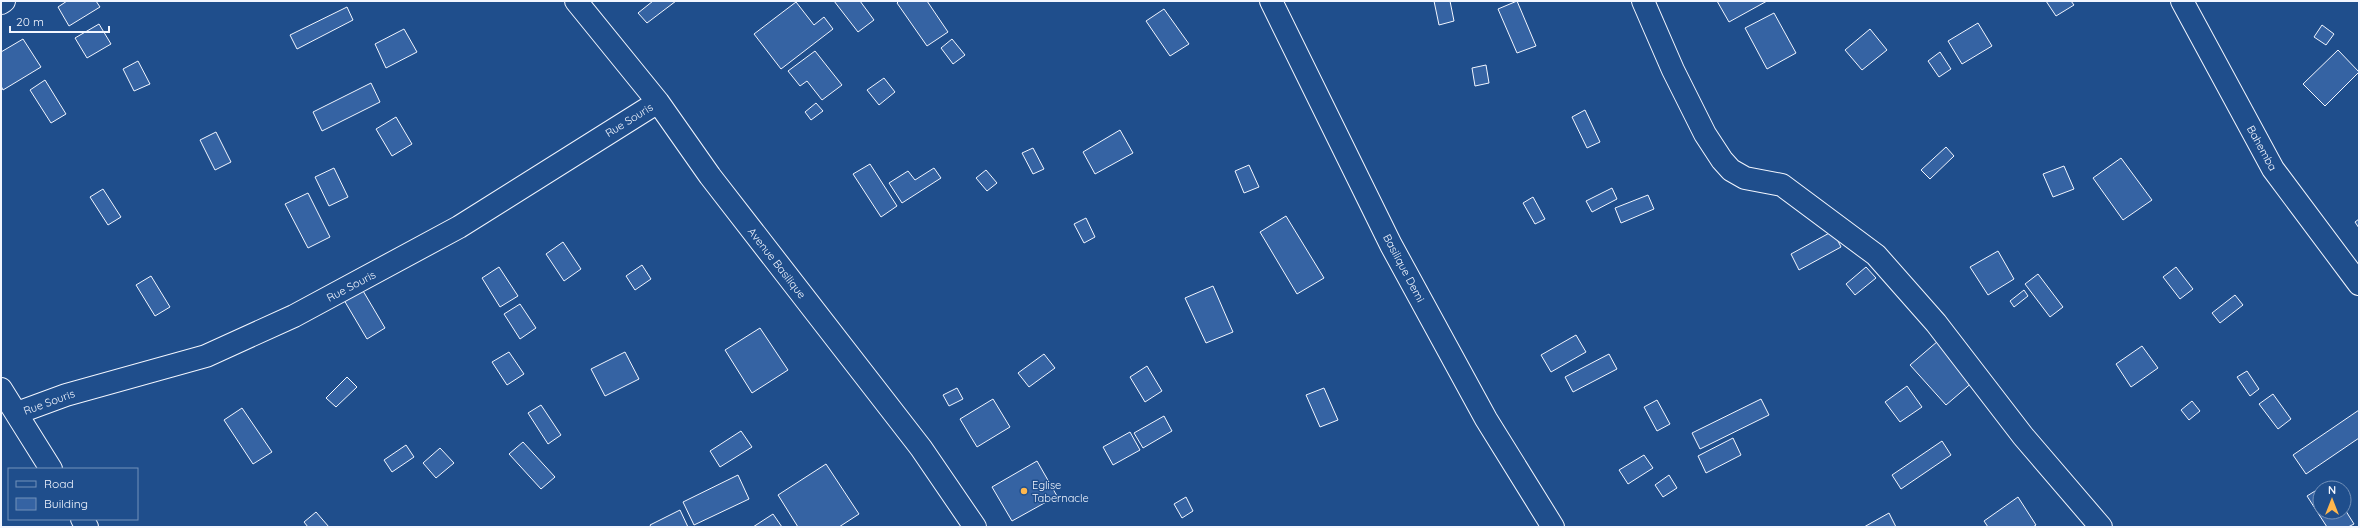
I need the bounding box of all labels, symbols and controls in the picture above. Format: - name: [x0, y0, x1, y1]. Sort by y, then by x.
- scale bar: [10, 8, 109, 34]
- text: 20 m: [16, 14, 44, 29]
- street label: Rue Souris: [603, 100, 655, 140]
- street label: Bahemba: [2244, 123, 2280, 173]
- street label: Avenue Basilique: [745, 225, 809, 301]
- street label: Basilique Demi: [1380, 232, 1428, 304]
- street label: Rue Souris: [324, 267, 378, 305]
- street label: Rue Souris: [21, 386, 77, 418]
- legend: [8, 468, 138, 520]
- text: Road: [44, 476, 74, 491]
- place label: Eglise Tabernacle: [1032, 478, 1089, 505]
- north arrow: [2312, 480, 2352, 520]
- text: N: [2328, 483, 2336, 497]
- marker: Eglise Tabernacle: [1019, 486, 1029, 496]
- text: Building: [44, 496, 88, 511]

